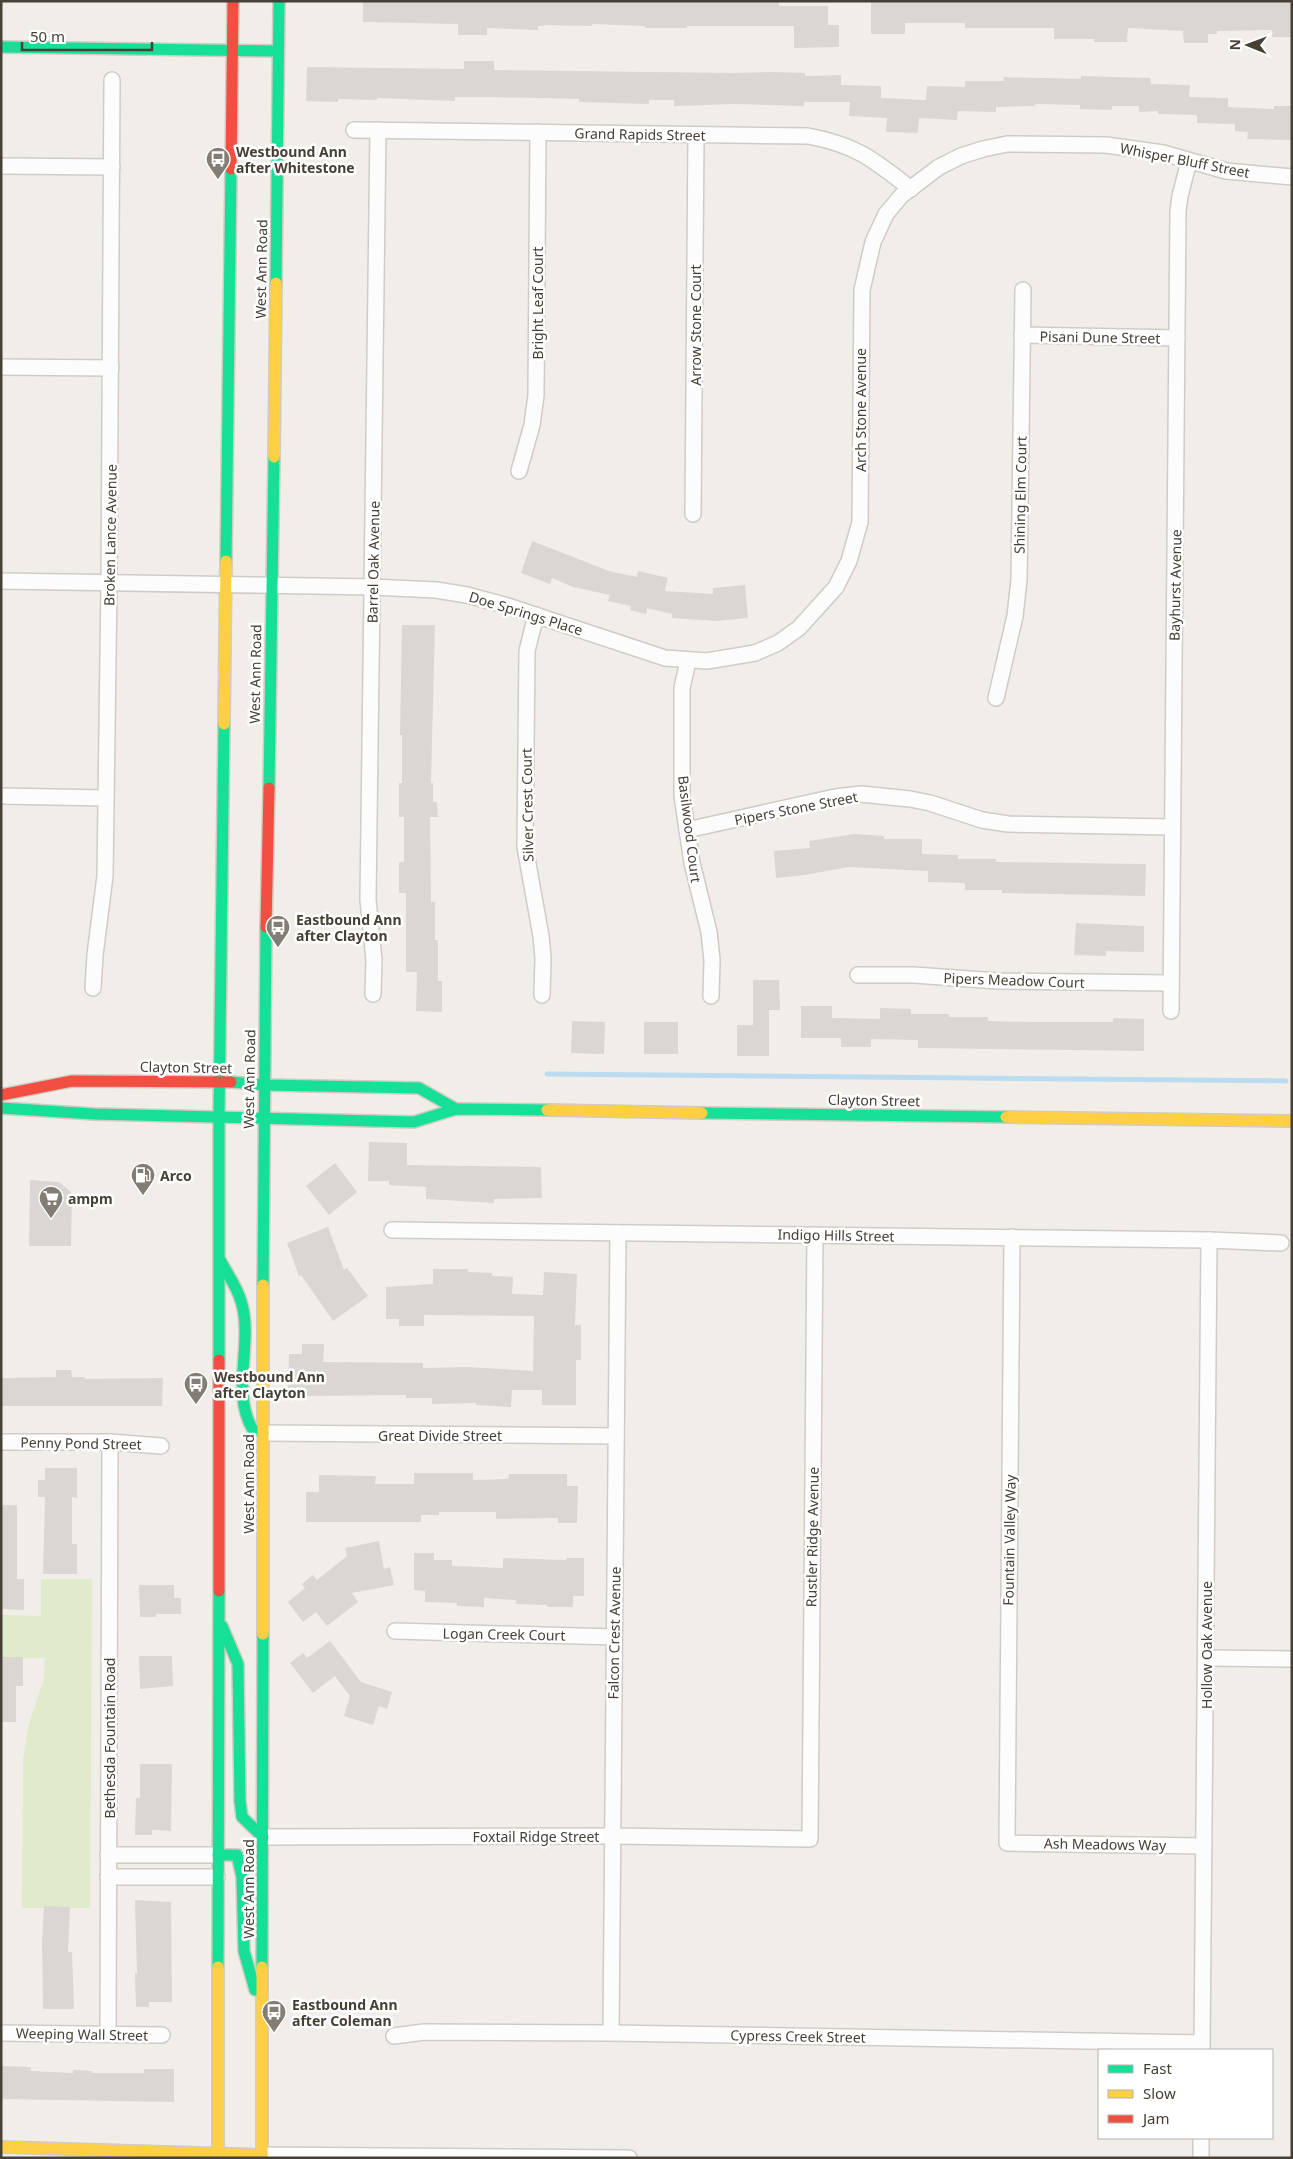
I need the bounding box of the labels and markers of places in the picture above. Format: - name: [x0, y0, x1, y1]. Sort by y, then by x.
- place label: Westbound Ann after Whitestone: [236, 142, 355, 177]
- bus stop icon: Westbound Ann after Whitestone: [205, 146, 231, 180]
- place label: Eastbound Ann after Clayton: [296, 910, 402, 945]
- bus stop icon: Eastbound Ann after Clayton: [265, 914, 291, 948]
- fuel station icon: Arco: [130, 1162, 156, 1196]
- place label: Arco: [160, 1166, 192, 1185]
- supermarket icon: ampm: [38, 1185, 64, 1219]
- place label: ampm: [68, 1189, 113, 1208]
- place label: Westbound Ann after Clayton: [214, 1367, 325, 1402]
- bus stop icon: Westbound Ann after Clayton: [183, 1371, 209, 1405]
- place label: Eastbound Ann after Coleman: [292, 1995, 398, 2030]
- bus stop icon: Eastbound Ann after Coleman: [261, 1999, 287, 2033]

